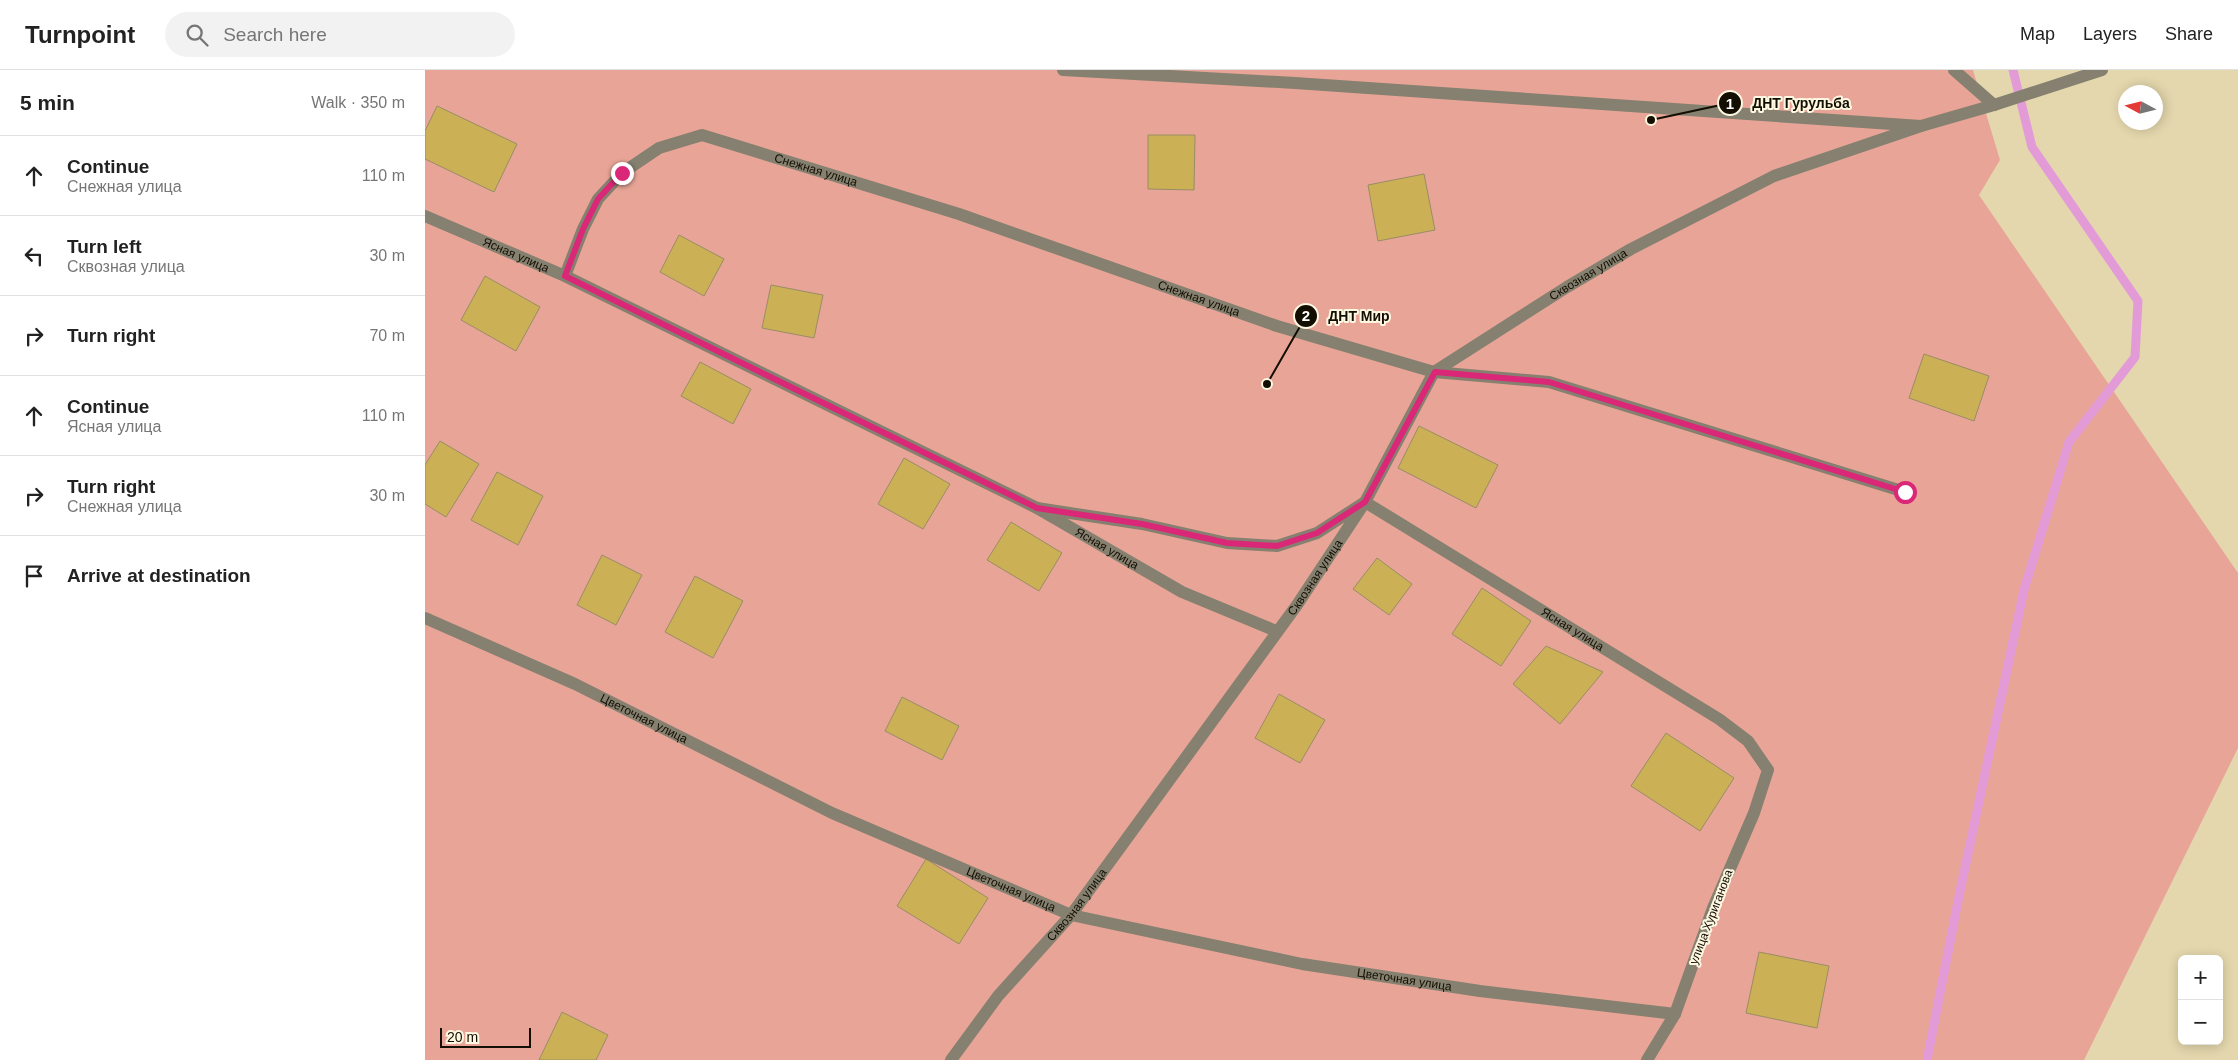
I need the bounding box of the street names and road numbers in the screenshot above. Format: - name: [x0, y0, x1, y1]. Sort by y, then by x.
- street label: Снежная улица: [773, 151, 859, 189]
- street label: Ясная улица: [481, 235, 552, 276]
- street label: Сквозная улица: [1547, 246, 1630, 304]
- street label: Снежная улица: [1156, 278, 1242, 319]
- street label: Ясная улица: [1073, 525, 1141, 572]
- street label: Сквозная улица: [1285, 537, 1346, 618]
- street label: Ясная улица: [1539, 605, 1607, 654]
- street label: Цветочная улица: [598, 691, 690, 746]
- street label: Цветочная улица: [964, 864, 1058, 915]
- street label: Сквозная улица: [1044, 866, 1110, 944]
- street label: улица Хуриганова: [1686, 867, 1736, 966]
- street label: Цветочная улица: [1356, 965, 1453, 994]

